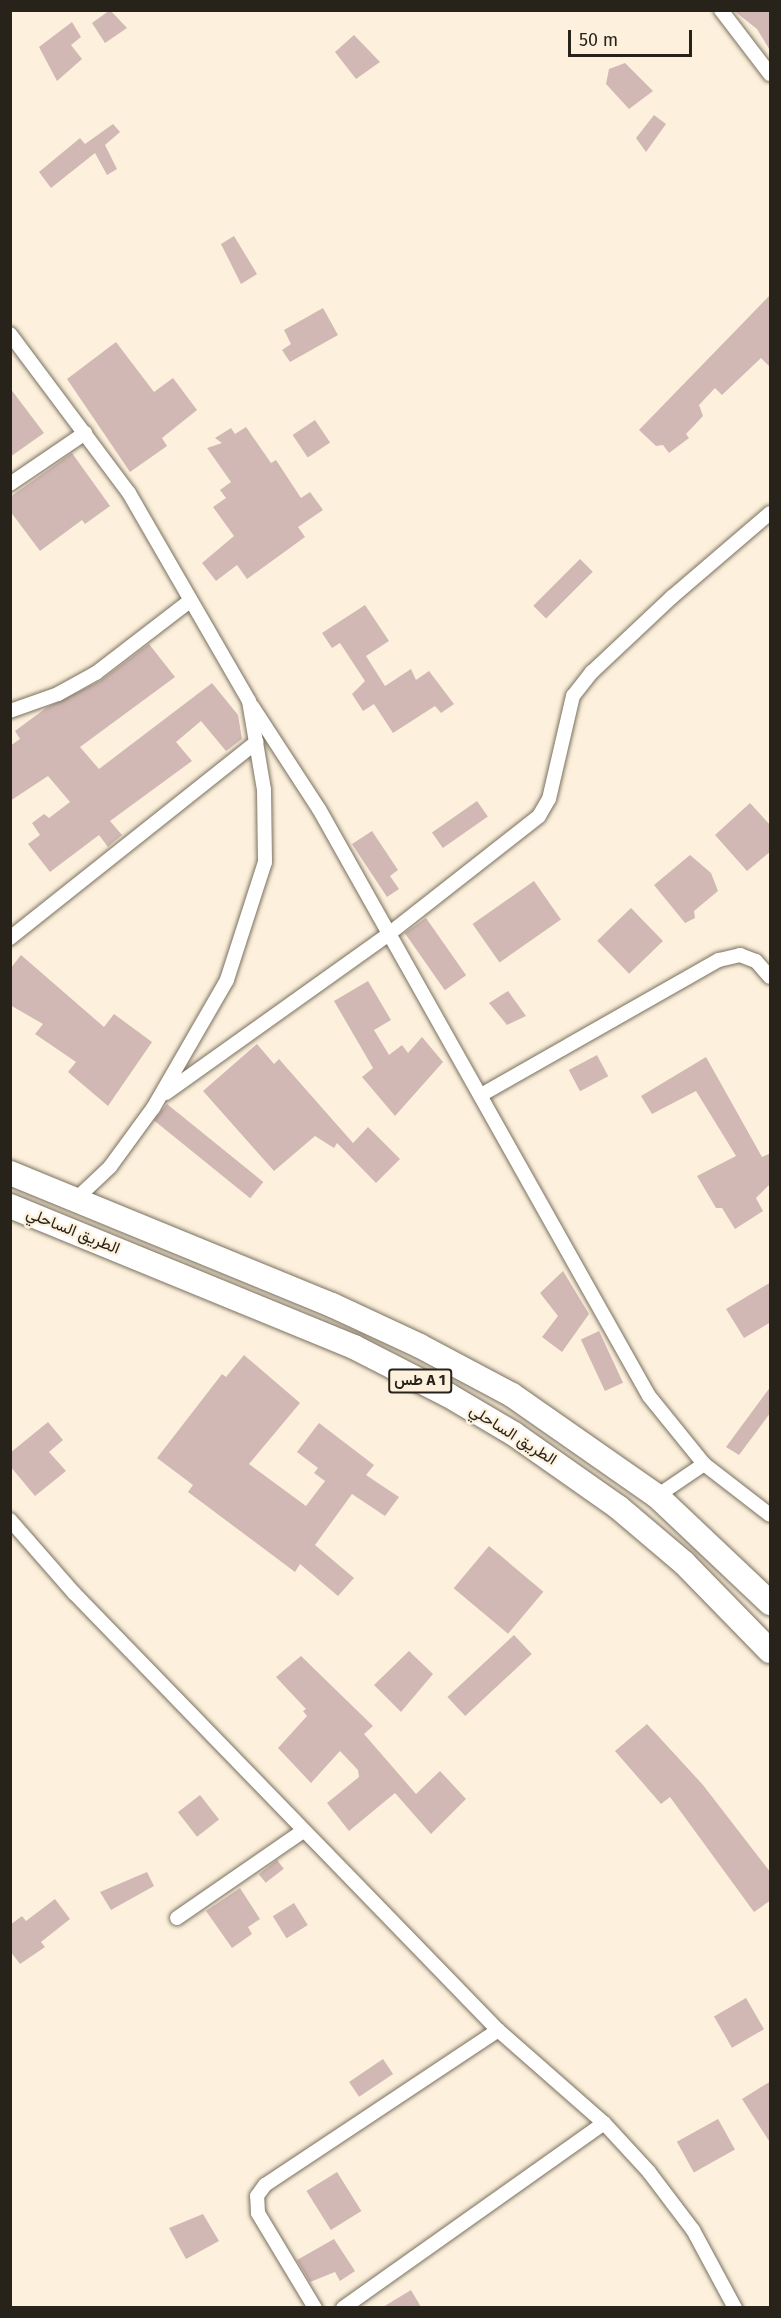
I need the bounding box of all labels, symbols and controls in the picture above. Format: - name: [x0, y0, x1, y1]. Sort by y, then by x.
- scale bar: [571, 18, 696, 56]
- text: 50 m: [579, 29, 618, 51]
- street label: الطريق الساحلي: [23, 1204, 123, 1258]
- road number: طس A 1: [387, 1369, 453, 1393]
- street label: الطريق الساحلي: [466, 1401, 560, 1469]

